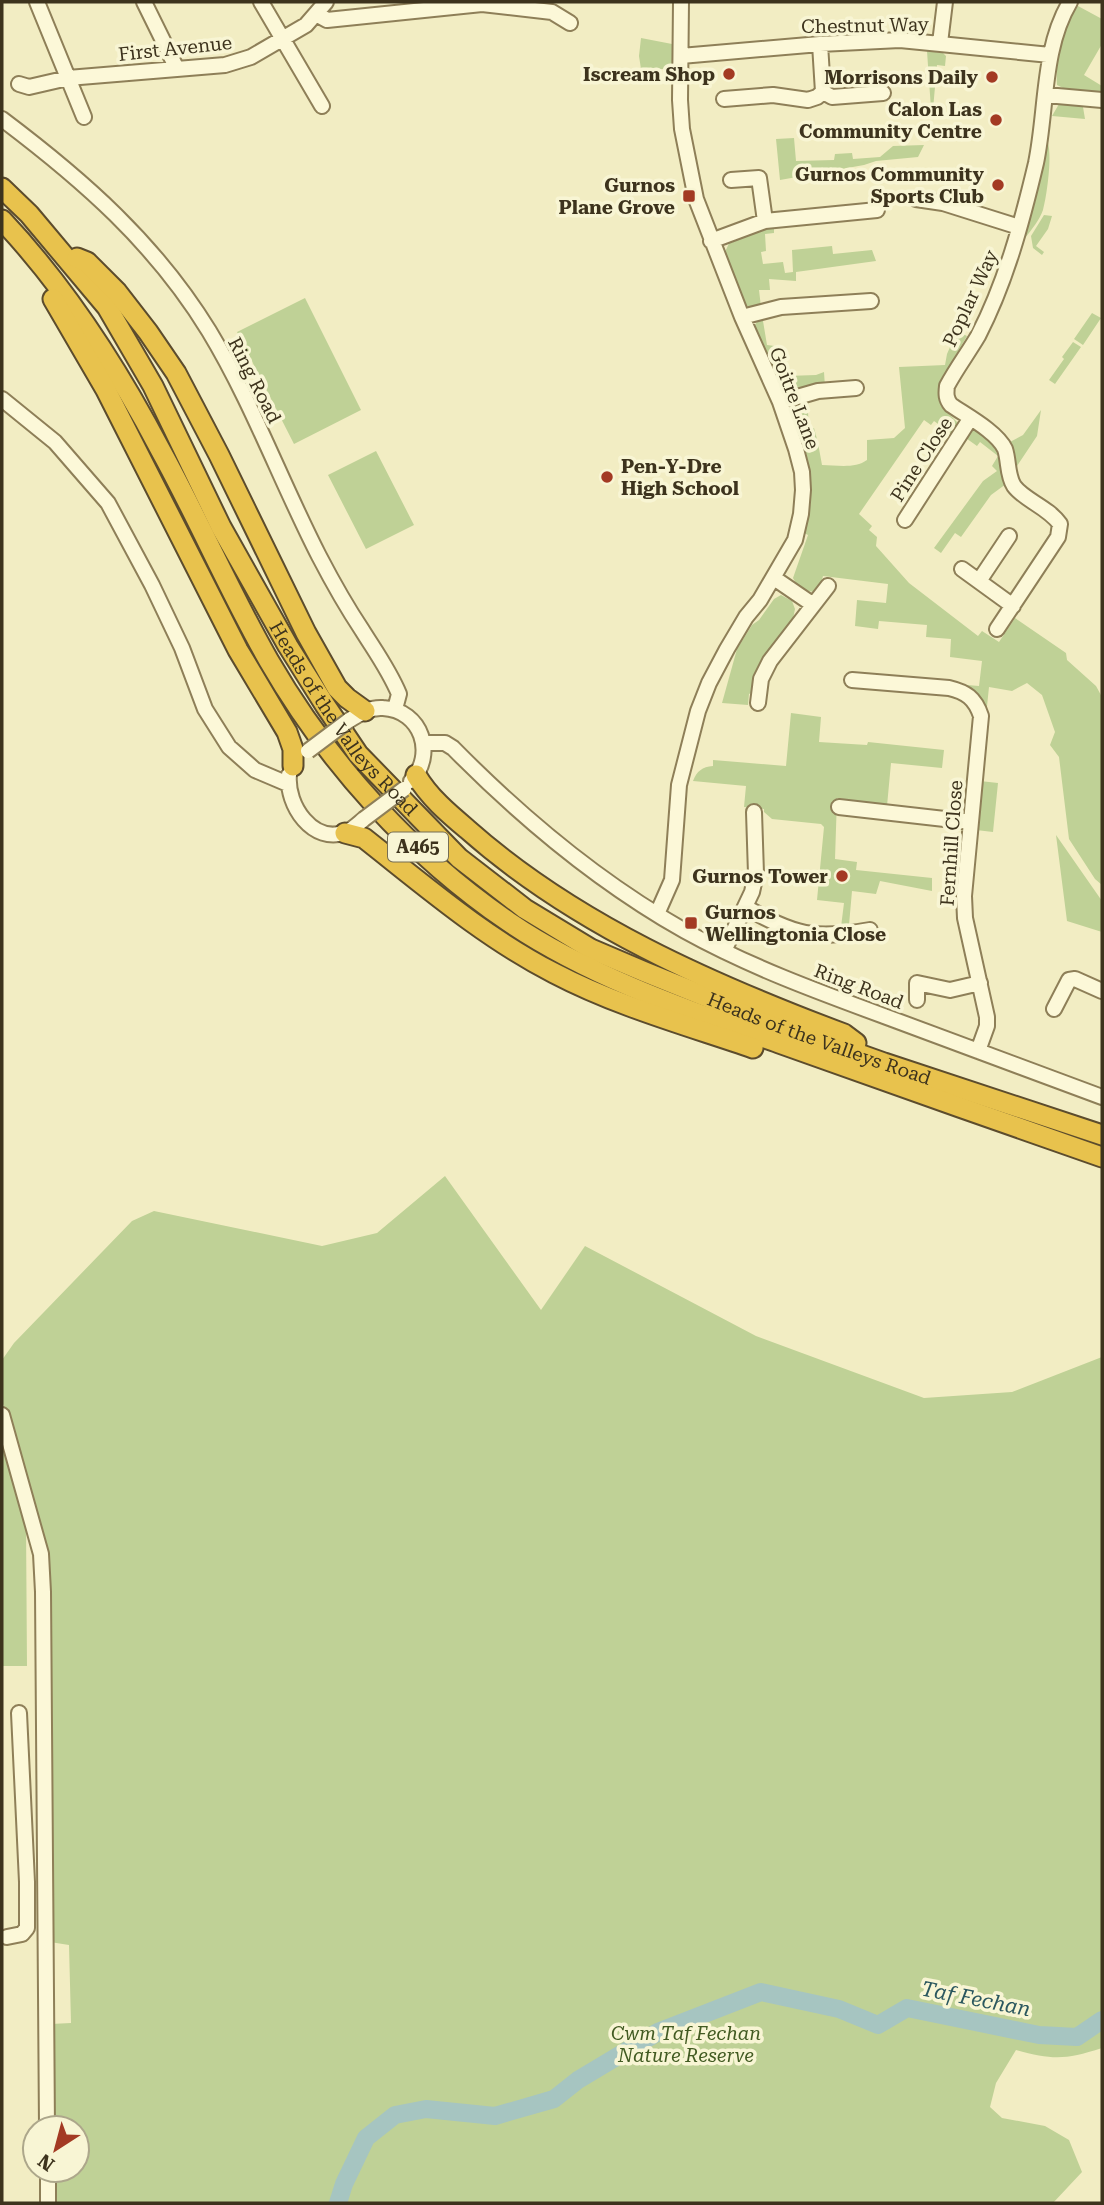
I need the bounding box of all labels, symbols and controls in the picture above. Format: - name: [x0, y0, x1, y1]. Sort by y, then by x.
- street label: Chestnut Way: [801, 13, 930, 38]
- street label: First Avenue: [117, 31, 233, 66]
- place label: Iscream Shop: [583, 63, 715, 86]
- marker: Iscream Shop: [721, 66, 737, 82]
- place label: Morrisons Daily: [824, 66, 979, 89]
- marker: Morrisons Daily: [984, 69, 1000, 85]
- place label: Calon Las Community Centre: [799, 98, 982, 143]
- marker: Calon Las Community Centre: [988, 112, 1004, 128]
- place label: Gurnos Community Sports Club: [795, 163, 985, 208]
- place label: Gurnos Plane Grove: [559, 174, 675, 219]
- marker: Gurnos Community Sports Club: [990, 177, 1006, 193]
- marker: Gurnos Plane Grove: [681, 188, 697, 204]
- street label: Poplar Way: [938, 245, 1003, 350]
- street label: Ring Road: [223, 333, 286, 427]
- street label: Goitre Lane: [764, 344, 825, 453]
- street label: Pine Close: [886, 413, 957, 506]
- place label: Pen-Y-Dre High School: [621, 455, 739, 500]
- marker: Pen-Y-Dre High School: [599, 469, 615, 485]
- street label: Heads of the Valleys Road: [265, 617, 422, 821]
- street label: Fernhill Close: [936, 779, 967, 907]
- road number: A465: [388, 832, 448, 862]
- place label: Gurnos Tower: [692, 865, 828, 888]
- marker: Gurnos Tower: [834, 868, 850, 884]
- place label: Gurnos Wellingtonia Close: [705, 901, 886, 946]
- marker: Gurnos Wellingtonia Close: [683, 915, 699, 931]
- street label: Ring Road: [811, 959, 907, 1014]
- street label: Heads of the Valleys Road: [704, 988, 934, 1090]
- water label: Taf Fechan: [919, 1977, 1033, 2021]
- park label: Cwm Taf Fechan Nature Reserve: [611, 2022, 761, 2067]
- north arrow: [21, 2114, 91, 2184]
- text: N: [33, 2149, 59, 2176]

